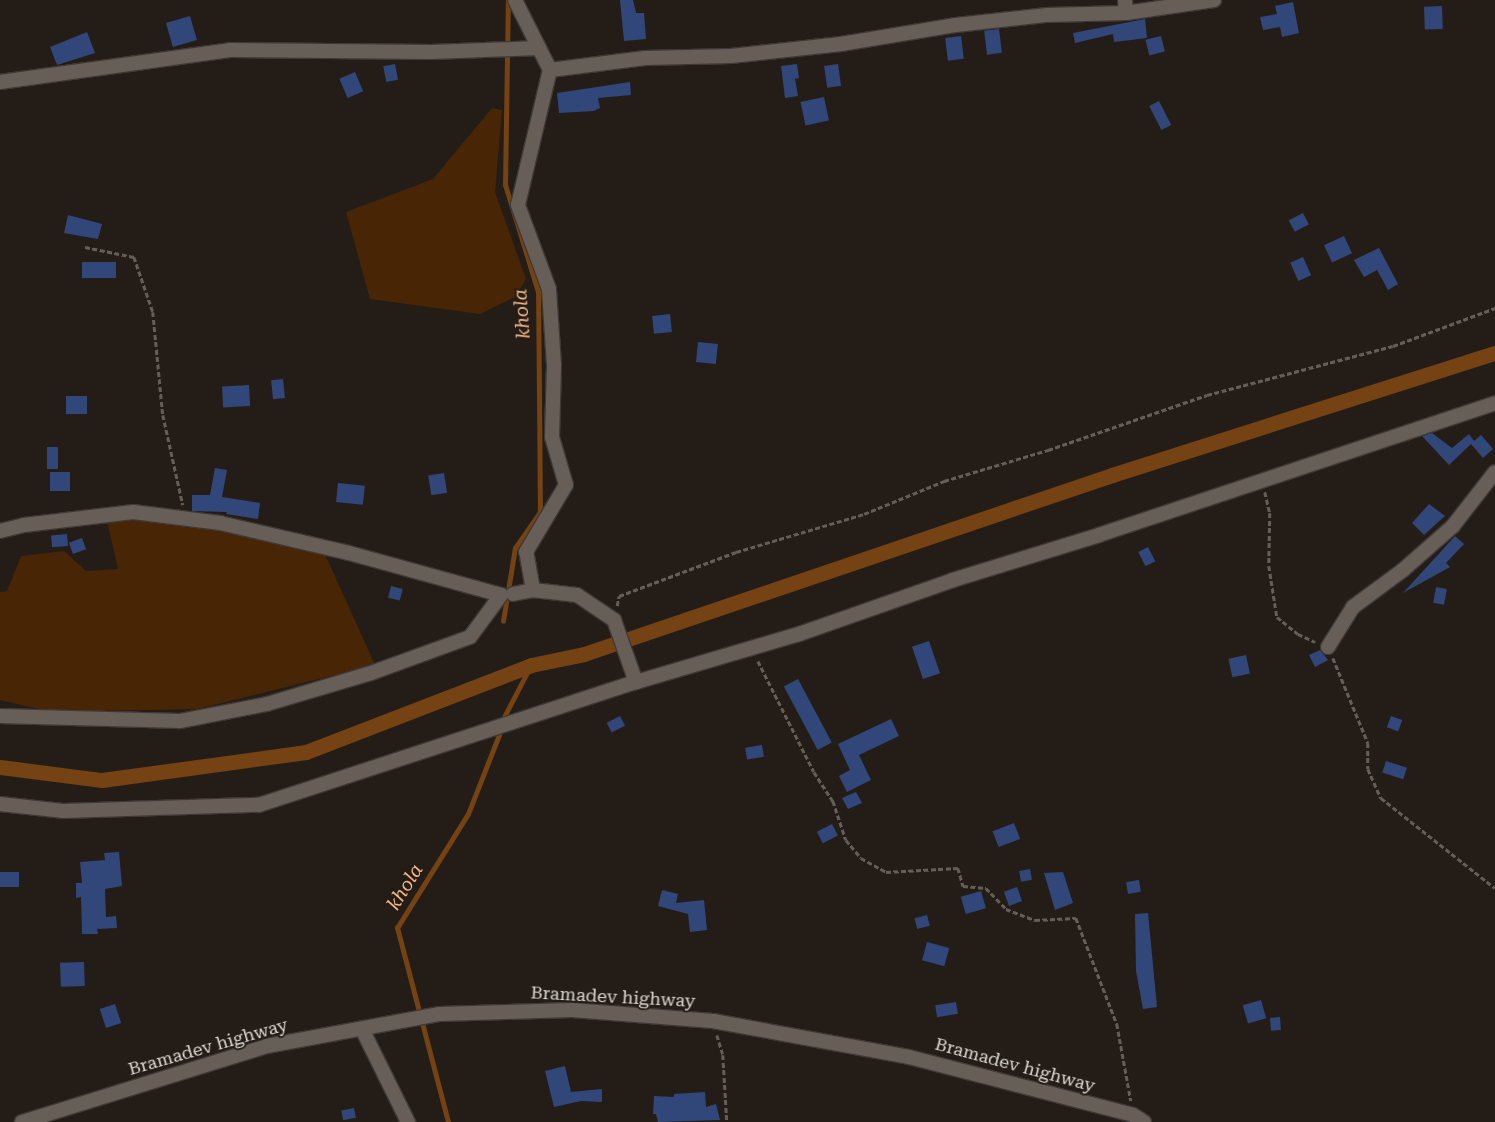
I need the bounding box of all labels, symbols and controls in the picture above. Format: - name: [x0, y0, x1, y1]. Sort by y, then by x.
- water label: khola: [509, 288, 535, 340]
- water label: khola: [382, 860, 428, 914]
- street label: Bramadev highway: [530, 982, 696, 1012]
- street label: Bramadev highway: [126, 1014, 290, 1080]
- street label: Bramadev highway: [933, 1033, 1097, 1097]

